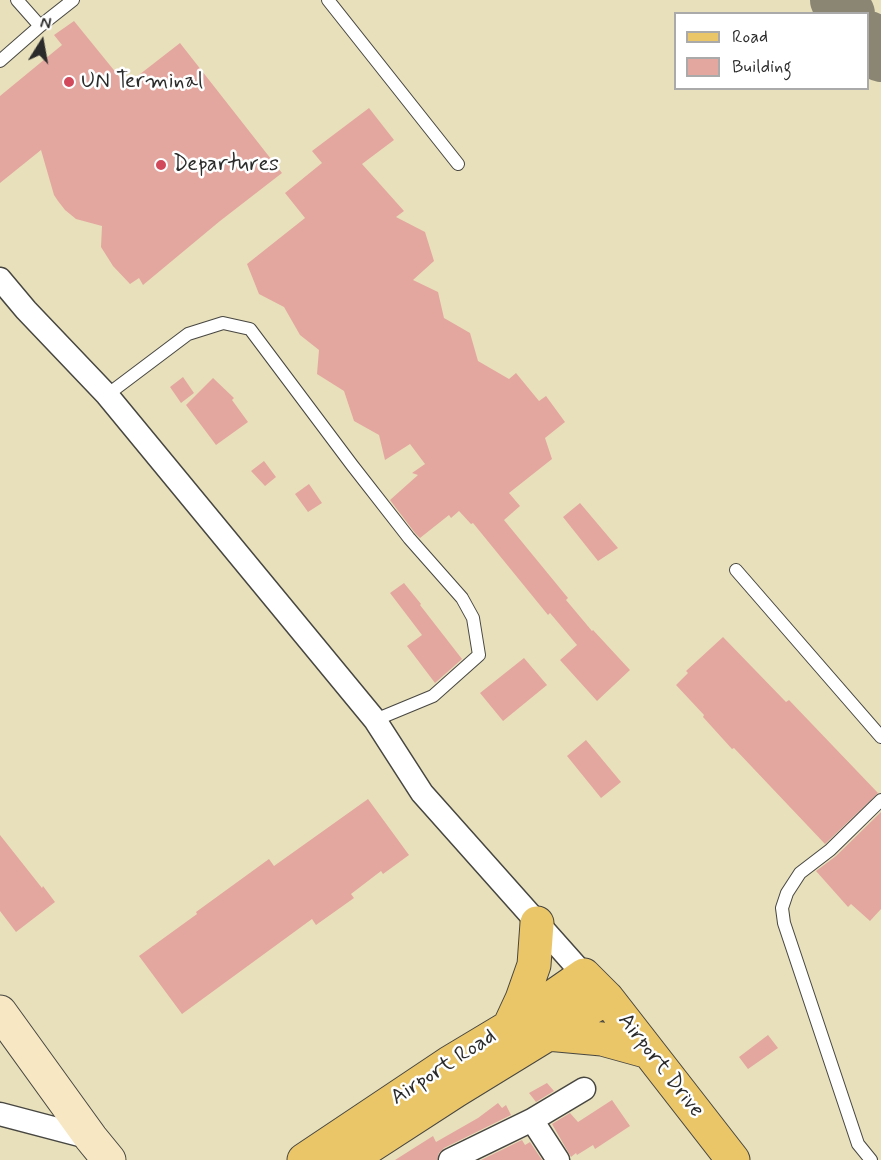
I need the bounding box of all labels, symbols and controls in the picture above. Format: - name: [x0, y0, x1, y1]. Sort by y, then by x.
- north arrow: [12, 12, 72, 72]
- legend: [674, 12, 869, 90]
- text: N: [38, 13, 53, 35]
- text: Road: [732, 25, 768, 49]
- text: Building: [732, 55, 792, 79]
- place label: UN Terminal: [81, 69, 203, 95]
- marker: UN Terminal: [62, 75, 76, 89]
- place label: Departures: [173, 152, 279, 178]
- marker: Departures: [154, 158, 168, 172]
- street label: Airport Drive: [611, 1009, 709, 1123]
- street label: Airport Road: [386, 1024, 502, 1112]

